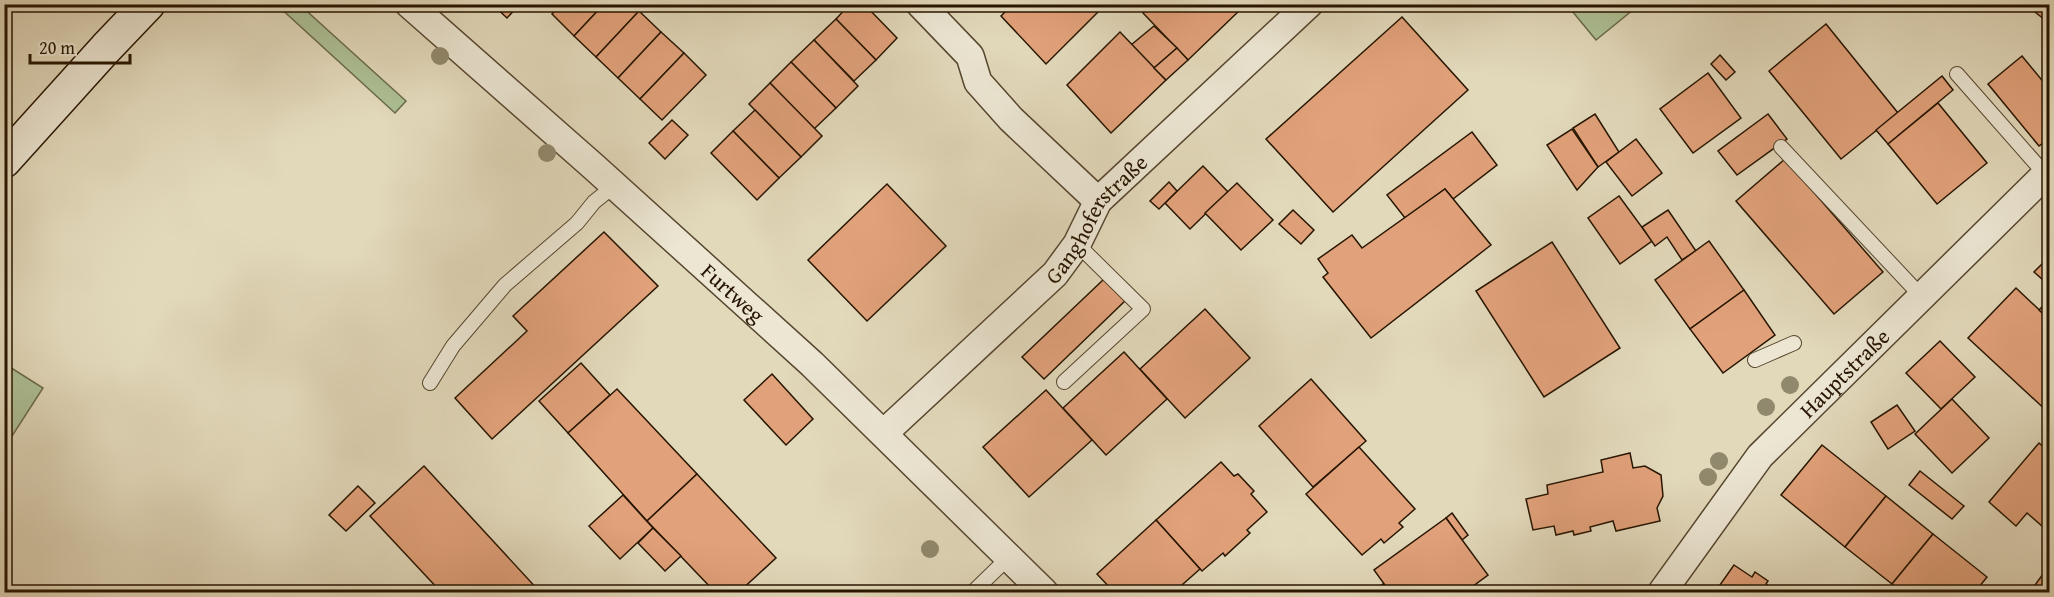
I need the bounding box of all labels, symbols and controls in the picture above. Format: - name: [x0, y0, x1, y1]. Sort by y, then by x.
- scale bar: [30, 27, 130, 65]
- text: 20 m: [39, 34, 75, 61]
- street label: Ganghoferstraße: [1038, 147, 1154, 291]
- street label: Furtweg: [694, 255, 772, 330]
- street label: Hauptstraße: [1792, 321, 1897, 425]

